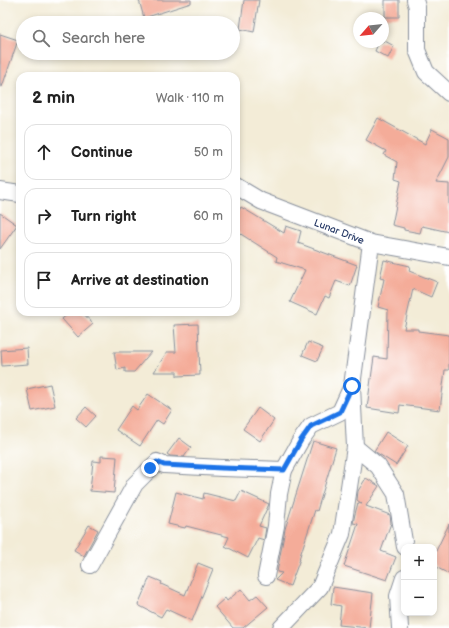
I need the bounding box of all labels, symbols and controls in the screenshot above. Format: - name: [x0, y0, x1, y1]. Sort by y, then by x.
- north arrow: [353, 12, 389, 48]
- search box: [16, 16, 240, 60]
- icon: search: [30, 27, 52, 49]
- text: Search here: [62, 29, 145, 48]
- text: 2 min: [32, 88, 75, 108]
- text: Walk · 110 m: [156, 90, 224, 106]
- icon: ahead: [33, 141, 55, 163]
- text: Continue: [71, 143, 133, 162]
- text: 50 m: [194, 144, 223, 160]
- icon: right: [33, 205, 55, 227]
- text: Turn right: [71, 207, 136, 226]
- text: 60 m: [193, 208, 223, 224]
- street label: Lunar Drive: [312, 217, 366, 247]
- icon: arrive: [33, 269, 55, 291]
- text: Arrive at destination: [71, 271, 209, 290]
- route start: [343, 377, 361, 395]
- route end: [141, 459, 159, 477]
- map controls: [401, 544, 437, 616]
- button: +: [401, 544, 437, 580]
- button: −: [401, 580, 437, 616]

